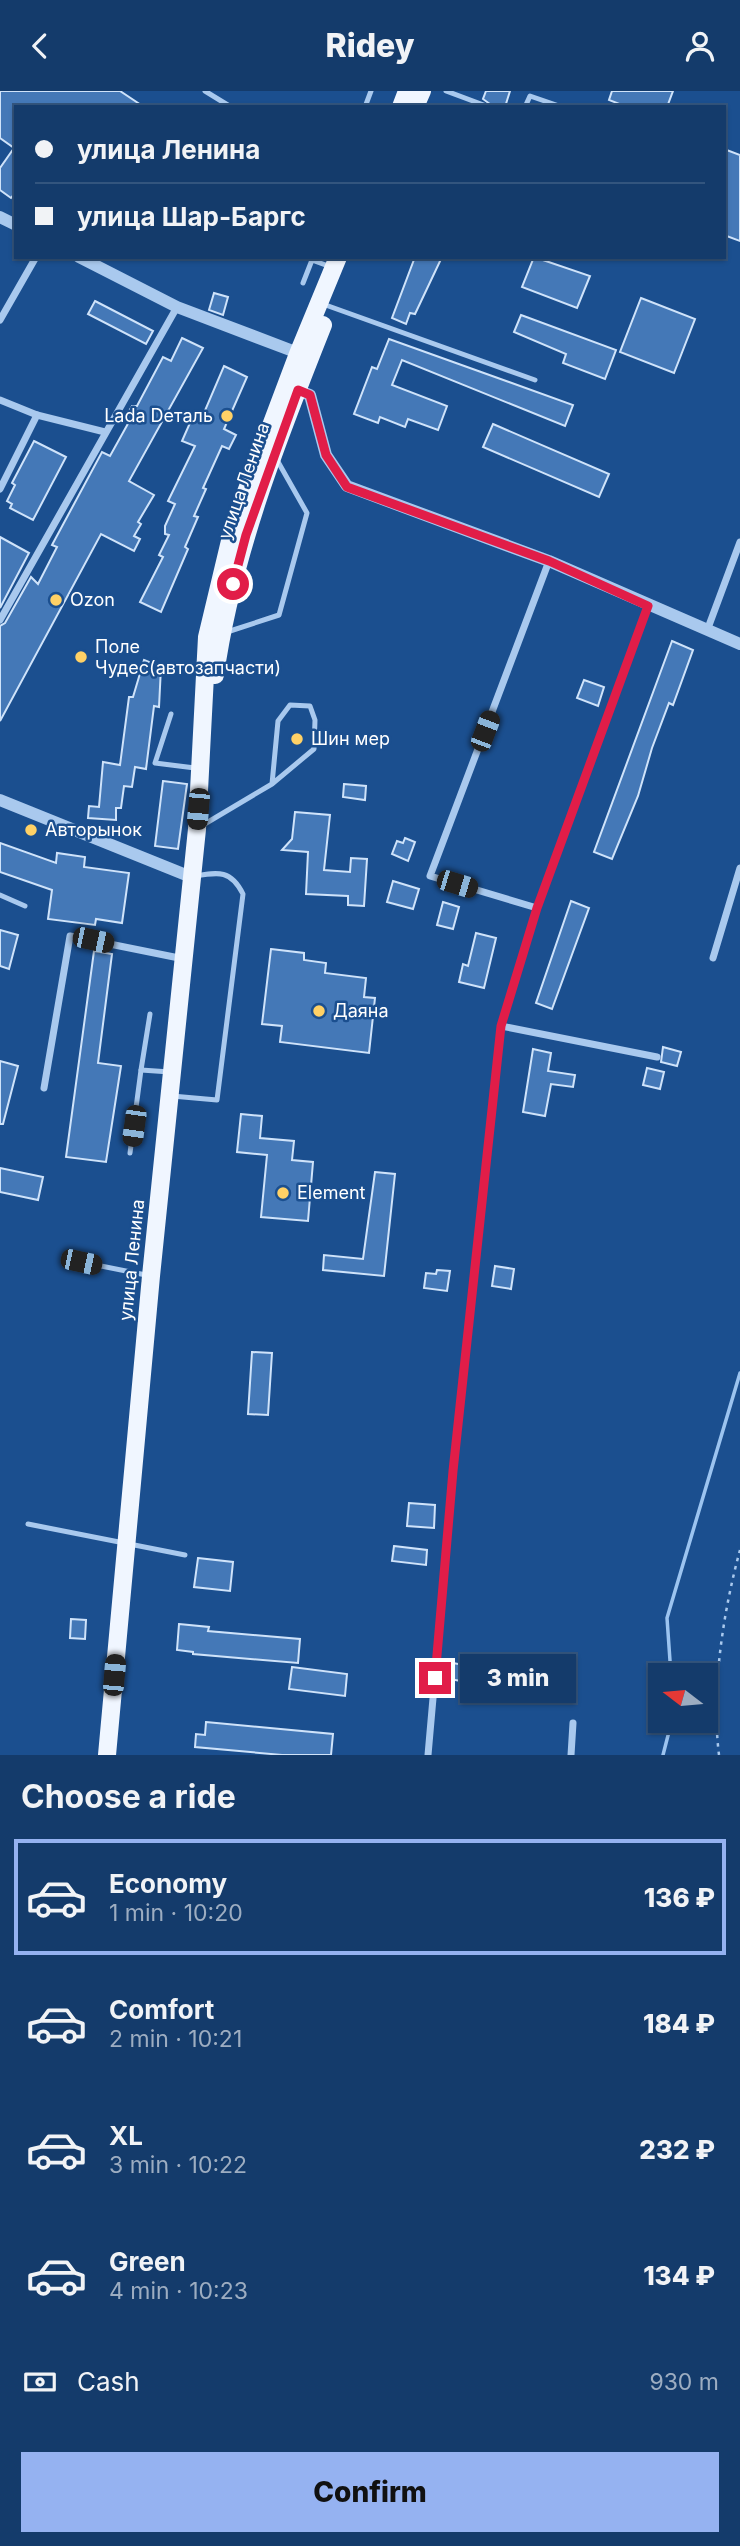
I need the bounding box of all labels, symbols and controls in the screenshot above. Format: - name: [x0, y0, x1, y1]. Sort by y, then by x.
- text: Ridey: [325, 26, 415, 65]
- icon: back: [21, 27, 59, 65]
- icon: person: [681, 27, 719, 65]
- text: улица Ленина: [77, 134, 260, 165]
- text: улица Шар-Баргс: [77, 201, 306, 232]
- place label: Lada Dеталь: [104, 405, 213, 426]
- marker: Lada Dеталь: [219, 408, 235, 424]
- street label: улица Ленина: [214, 420, 273, 542]
- route start: [217, 568, 249, 600]
- place label: Ozon: [70, 589, 115, 610]
- marker: Ozon: [48, 592, 64, 608]
- place label: Поле Чудес(автозапчасти): [95, 636, 281, 678]
- marker: Поле Чудес(автозапчасти): [73, 649, 89, 665]
- car: [468, 708, 503, 754]
- place label: Шин мер: [311, 728, 390, 749]
- marker: Шин мер: [289, 731, 305, 747]
- car: [186, 787, 211, 831]
- place label: Авторынок: [45, 819, 142, 840]
- marker: Авторынок: [23, 822, 39, 838]
- car: [434, 868, 481, 900]
- car: [71, 925, 116, 955]
- place label: Даяна: [333, 1000, 389, 1021]
- marker: Даяна: [311, 1003, 327, 1019]
- car: [121, 1104, 148, 1148]
- place label: Element: [297, 1182, 366, 1203]
- marker: Element: [275, 1185, 291, 1201]
- street label: улица Ленина: [115, 1198, 148, 1322]
- car: [59, 1247, 104, 1277]
- car: [102, 1653, 127, 1697]
- callout: 3 min: [460, 1653, 575, 1703]
- route end: [419, 1662, 451, 1694]
- north arrow: [648, 1663, 718, 1733]
- map controls: [648, 1663, 718, 1733]
- text: 3 min: [487, 1664, 549, 1692]
- text: Choose a ride: [21, 1777, 236, 1816]
- icon: car: [25, 1866, 88, 1929]
- text: Economy: [109, 1868, 227, 1899]
- text: 136 ₽: [644, 1882, 715, 1913]
- text: 1 min · 10:20: [109, 1899, 243, 1927]
- icon: car: [25, 1992, 88, 2055]
- text: Comfort: [109, 1994, 214, 2025]
- text: 184 ₽: [643, 2008, 715, 2039]
- text: 2 min · 10:21: [109, 2025, 242, 2053]
- icon: car: [25, 2118, 88, 2181]
- text: XL: [109, 2120, 143, 2151]
- text: 232 ₽: [639, 2134, 715, 2165]
- text: 3 min · 10:22: [109, 2151, 247, 2179]
- icon: car: [25, 2244, 88, 2307]
- text: Green: [109, 2246, 186, 2277]
- text: 134 ₽: [643, 2260, 715, 2291]
- text: 4 min · 10:23: [109, 2277, 248, 2305]
- icon: cash: [21, 2363, 59, 2401]
- text: Cash: [77, 2366, 140, 2397]
- text: 930 m: [649, 2368, 719, 2396]
- button: Confirm: [21, 2452, 719, 2532]

